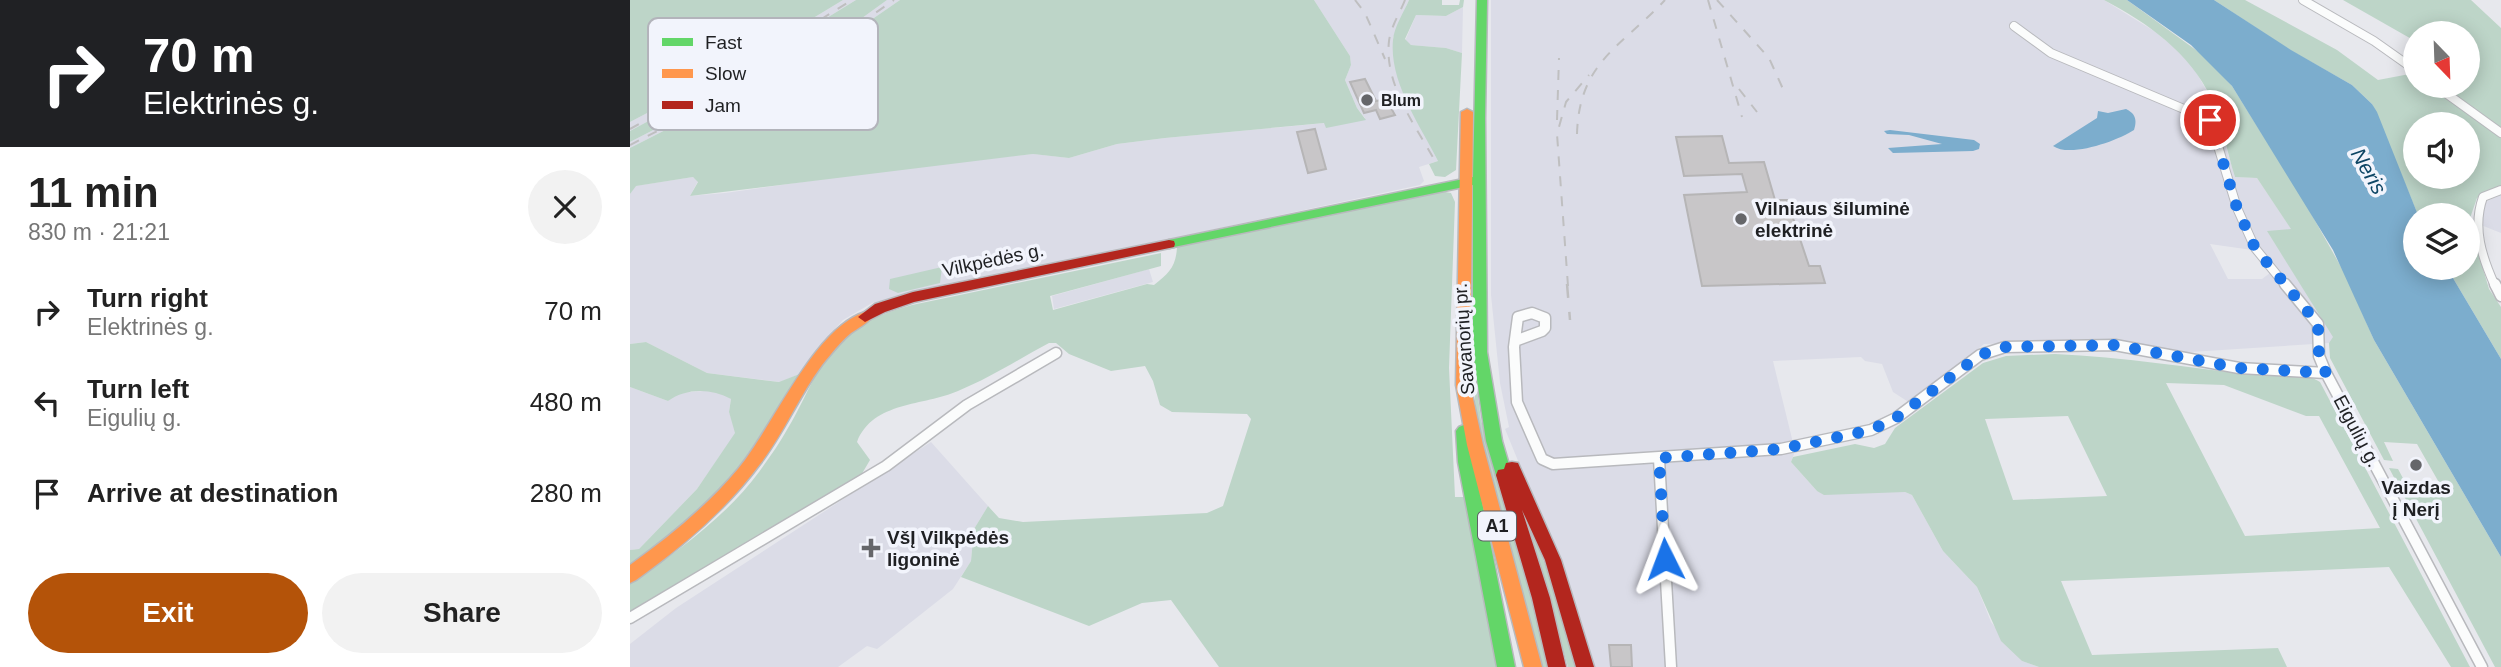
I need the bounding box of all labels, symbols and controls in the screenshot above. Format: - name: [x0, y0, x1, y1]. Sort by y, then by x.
- legend: [648, 18, 878, 130]
- north arrow: [2403, 21, 2480, 98]
- map controls: [2403, 21, 2480, 280]
- icon: right: [28, 28, 119, 119]
- text: 70 m: [143, 28, 255, 82]
- text: Fast: [705, 32, 743, 53]
- text: Slow: [705, 63, 746, 84]
- text: Elektrinės g.: [143, 85, 319, 121]
- pin: [2180, 90, 2240, 150]
- marker: Blum: [1359, 92, 1375, 108]
- place label: Blum: [1381, 92, 1421, 109]
- text: Jam: [705, 95, 741, 116]
- icon: arrive: [2191, 101, 2229, 139]
- button: sound: [2403, 112, 2480, 189]
- water label: Neris: [2347, 144, 2391, 198]
- text: 11 min: [28, 169, 159, 216]
- button: close: [528, 170, 602, 244]
- place label: Vilniaus šiluminė elektrinė: [1755, 198, 1910, 241]
- button: layers: [2403, 203, 2480, 280]
- marker: Vilniaus šiluminė elektrinė: [1733, 211, 1749, 227]
- text: 830 m · 21:21: [28, 219, 170, 245]
- street label: Vilkpėdės g.: [940, 239, 1046, 281]
- street label: Savanorių pr.: [1450, 282, 1478, 396]
- text: Turn right: [87, 283, 208, 313]
- icon: right: [28, 293, 66, 331]
- text: 70 m: [544, 296, 602, 326]
- text: Elektrinės g.: [87, 314, 214, 340]
- text: Turn left: [87, 374, 189, 404]
- icon: left: [28, 384, 66, 422]
- text: 480 m: [530, 387, 602, 417]
- street label: Eigulių g.: [2329, 392, 2385, 470]
- text: Eigulių g.: [87, 405, 182, 431]
- marker: Vaizdas į Nerį: [2408, 457, 2424, 473]
- icon: arrive: [28, 475, 66, 513]
- place label: Vaizdas į Nerį: [2381, 477, 2451, 520]
- text: Arrive at destination: [87, 478, 338, 508]
- text: 280 m: [530, 478, 602, 508]
- road number: A1: [1478, 512, 1516, 540]
- position arrow: [1628, 522, 1702, 596]
- place label: VšĮ Vilkpėdės ligoninė: [887, 527, 1009, 570]
- marker: VšĮ Vilkpėdės ligoninė: [861, 538, 881, 558]
- button: Exit: [28, 573, 308, 653]
- button: Share: [322, 573, 602, 653]

